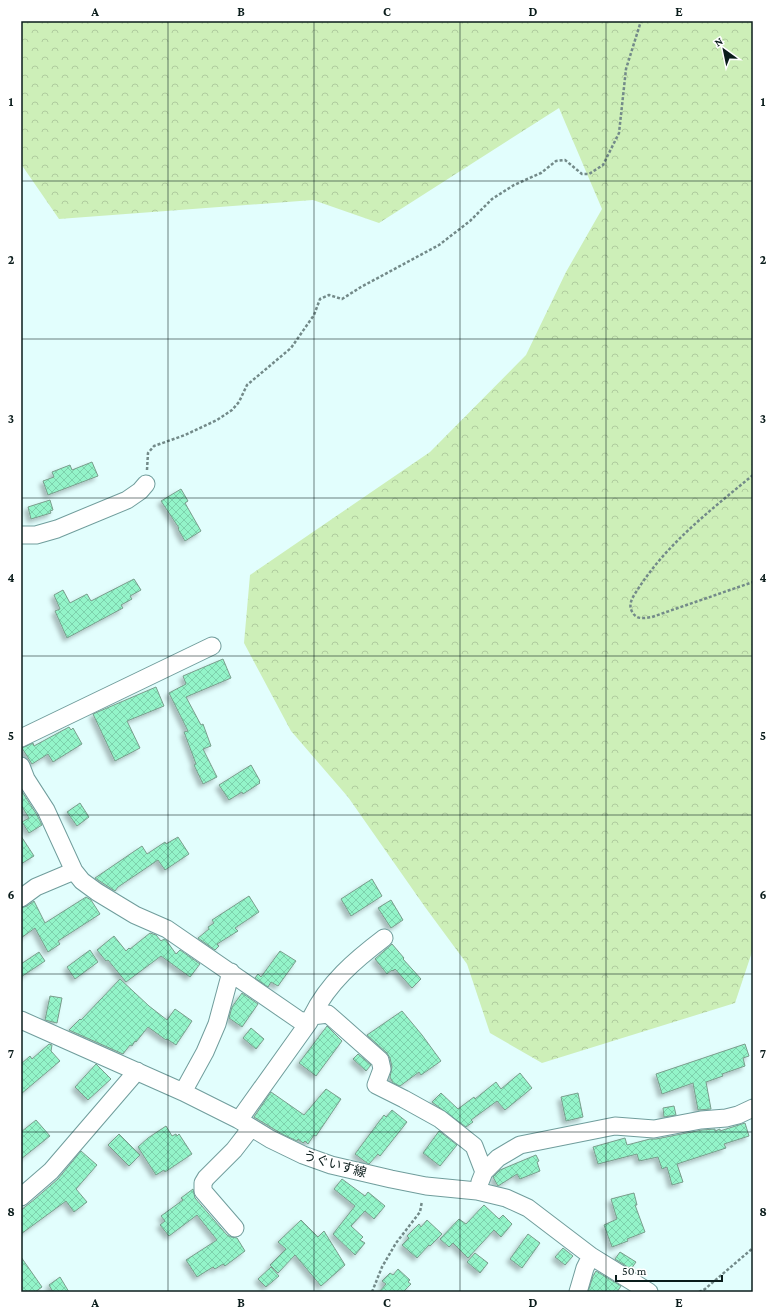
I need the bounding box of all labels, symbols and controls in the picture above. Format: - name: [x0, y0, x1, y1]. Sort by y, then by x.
- text: A: [90, 4, 99, 19]
- text: B: [237, 4, 245, 19]
- text: C: [383, 4, 391, 19]
- text: D: [529, 4, 538, 19]
- text: E: [675, 4, 683, 19]
- north arrow: [704, 30, 744, 70]
- text: N: [712, 34, 725, 49]
- text: 1: [9, 94, 14, 109]
- text: 1: [761, 94, 766, 109]
- text: 2: [8, 252, 15, 267]
- text: 2: [760, 252, 767, 267]
- text: 3: [8, 411, 14, 426]
- text: 3: [760, 411, 766, 426]
- text: 4: [7, 570, 15, 585]
- text: 4: [759, 570, 767, 585]
- text: 5: [8, 728, 14, 743]
- text: 5: [760, 728, 766, 743]
- text: 6: [7, 887, 15, 902]
- text: 6: [759, 887, 767, 902]
- text: 7: [8, 1046, 14, 1061]
- text: 7: [760, 1046, 766, 1061]
- street label: うぐいす線: [302, 1148, 368, 1180]
- text: 8: [7, 1204, 15, 1219]
- text: 8: [759, 1204, 767, 1219]
- scale bar: [616, 1257, 722, 1283]
- text: 50 m: [622, 1264, 647, 1278]
- text: A: [90, 1295, 99, 1310]
- text: B: [237, 1295, 245, 1310]
- text: C: [383, 1295, 391, 1310]
- text: D: [529, 1295, 538, 1310]
- text: E: [675, 1295, 683, 1310]

